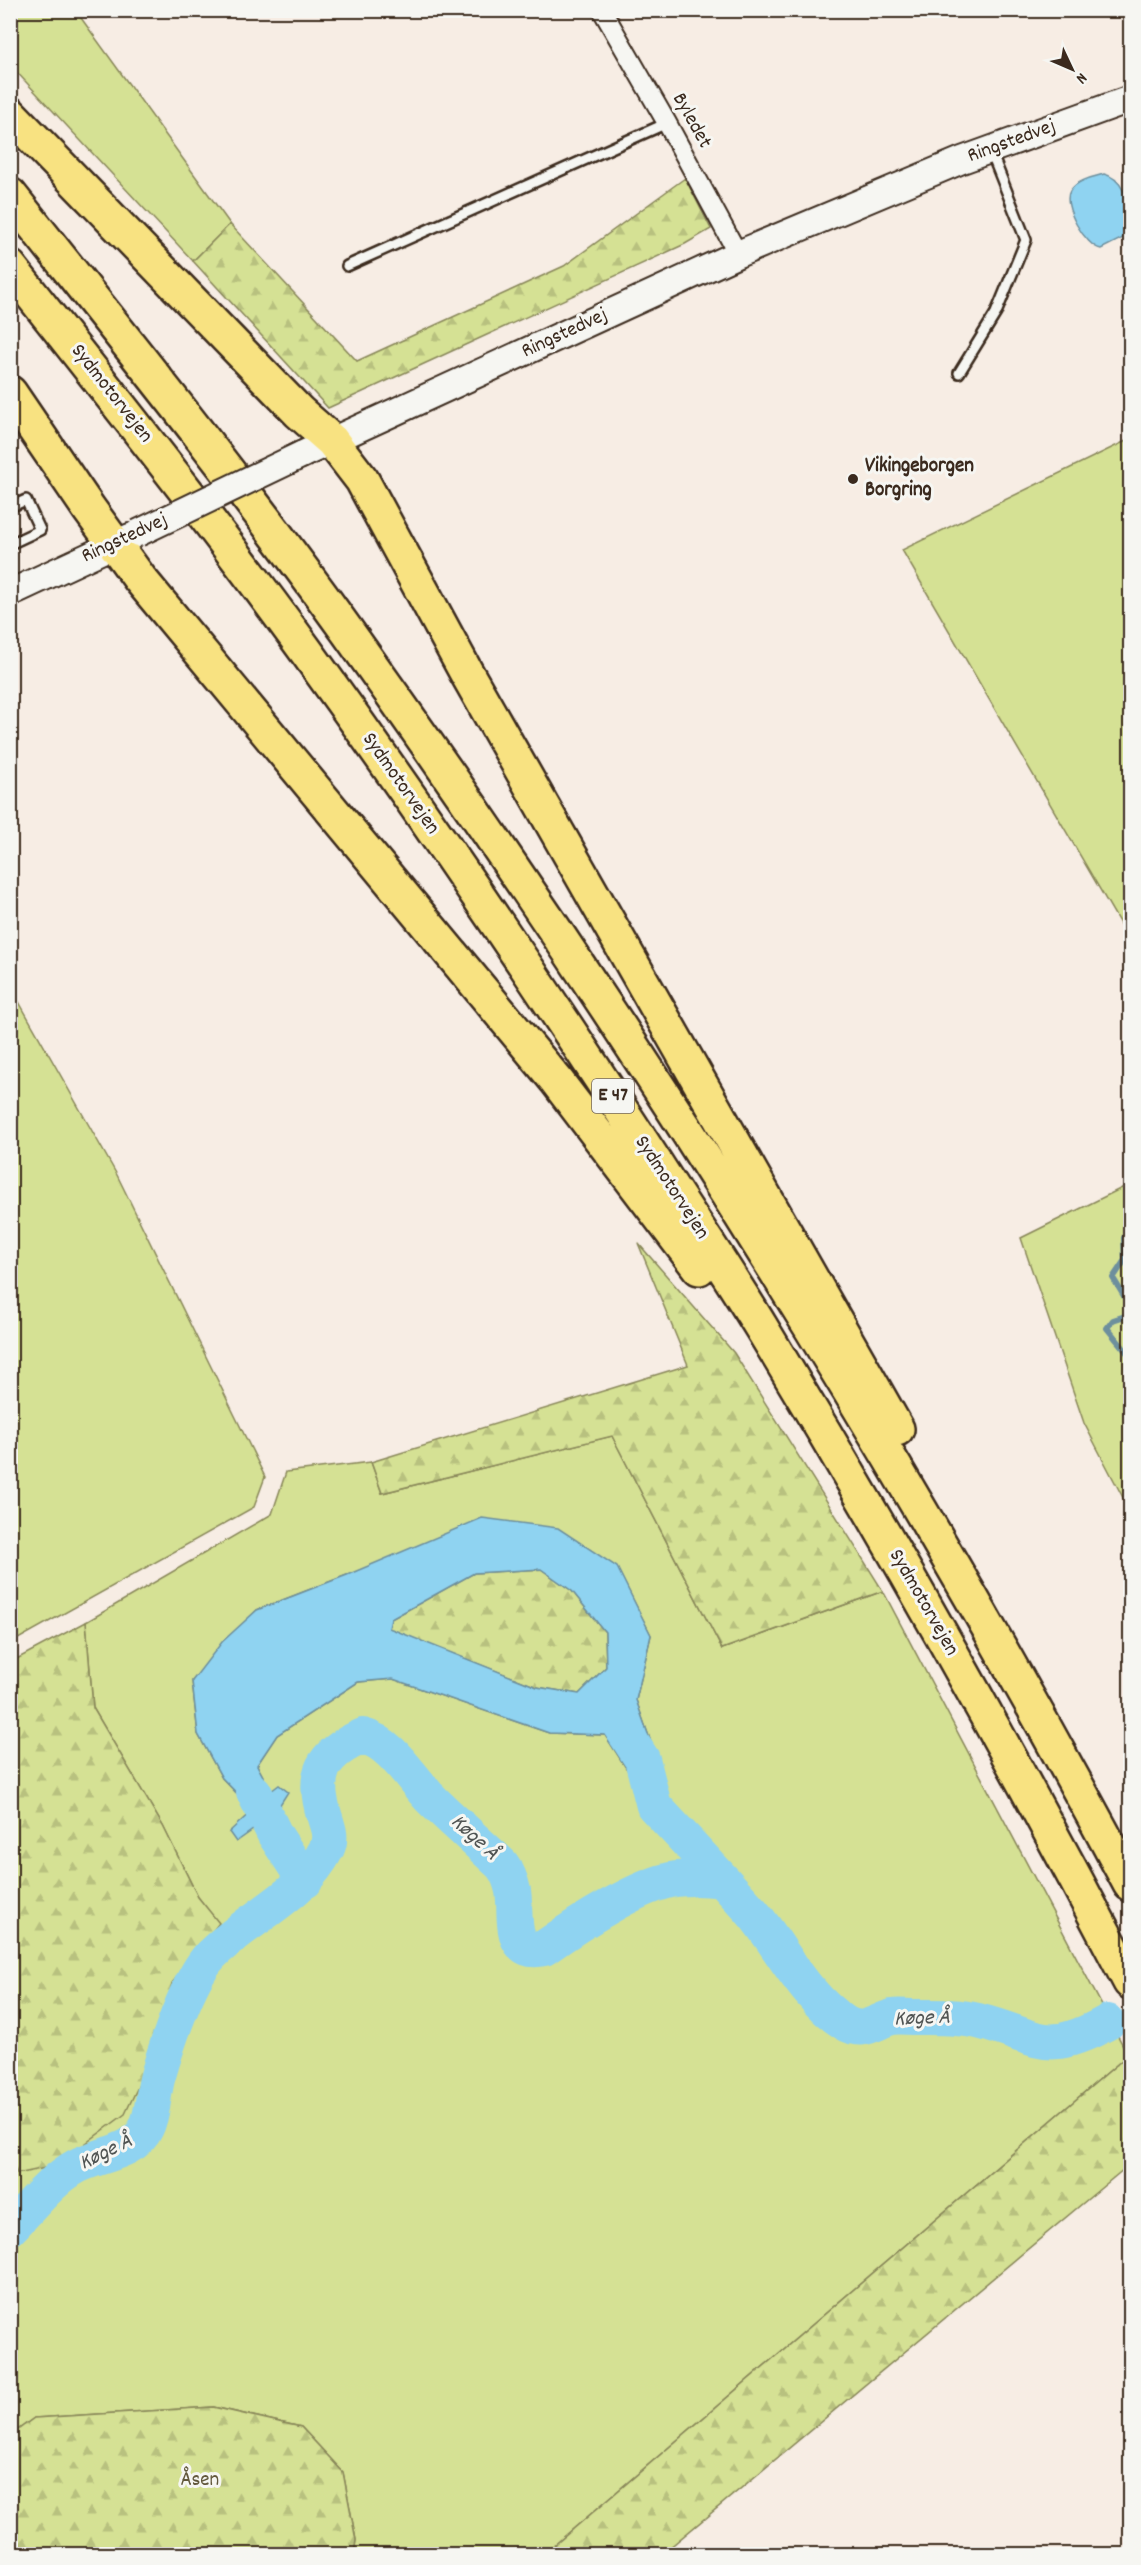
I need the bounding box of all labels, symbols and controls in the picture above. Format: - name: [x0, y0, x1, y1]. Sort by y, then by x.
- north arrow: [1042, 39, 1102, 99]
- text: N: [1070, 67, 1092, 89]
- street label: Byledet: [663, 88, 719, 155]
- street label: Ringstedvej: [964, 112, 1060, 172]
- street label: Ringstedvej: [517, 301, 613, 367]
- street label: Sydmotorvejen: [63, 338, 159, 450]
- place label: Vikingeborgen Borgring: [865, 452, 974, 506]
- marker: Vikingeborgen Borgring: [846, 472, 860, 486]
- street label: Ringstedvej: [77, 506, 173, 572]
- street label: Sydmotorvejen: [354, 727, 446, 841]
- road number: E 47: [592, 1079, 634, 1113]
- street label: Sydmotorvejen: [626, 1130, 716, 1246]
- street label: Sydmotorvejen: [880, 1544, 966, 1662]
- water label: Køge Å: [443, 1808, 506, 1869]
- water label: Køge Å: [894, 2002, 952, 2035]
- water label: Køge Å: [74, 2126, 139, 2179]
- park label: Åsen: [181, 2466, 219, 2496]

